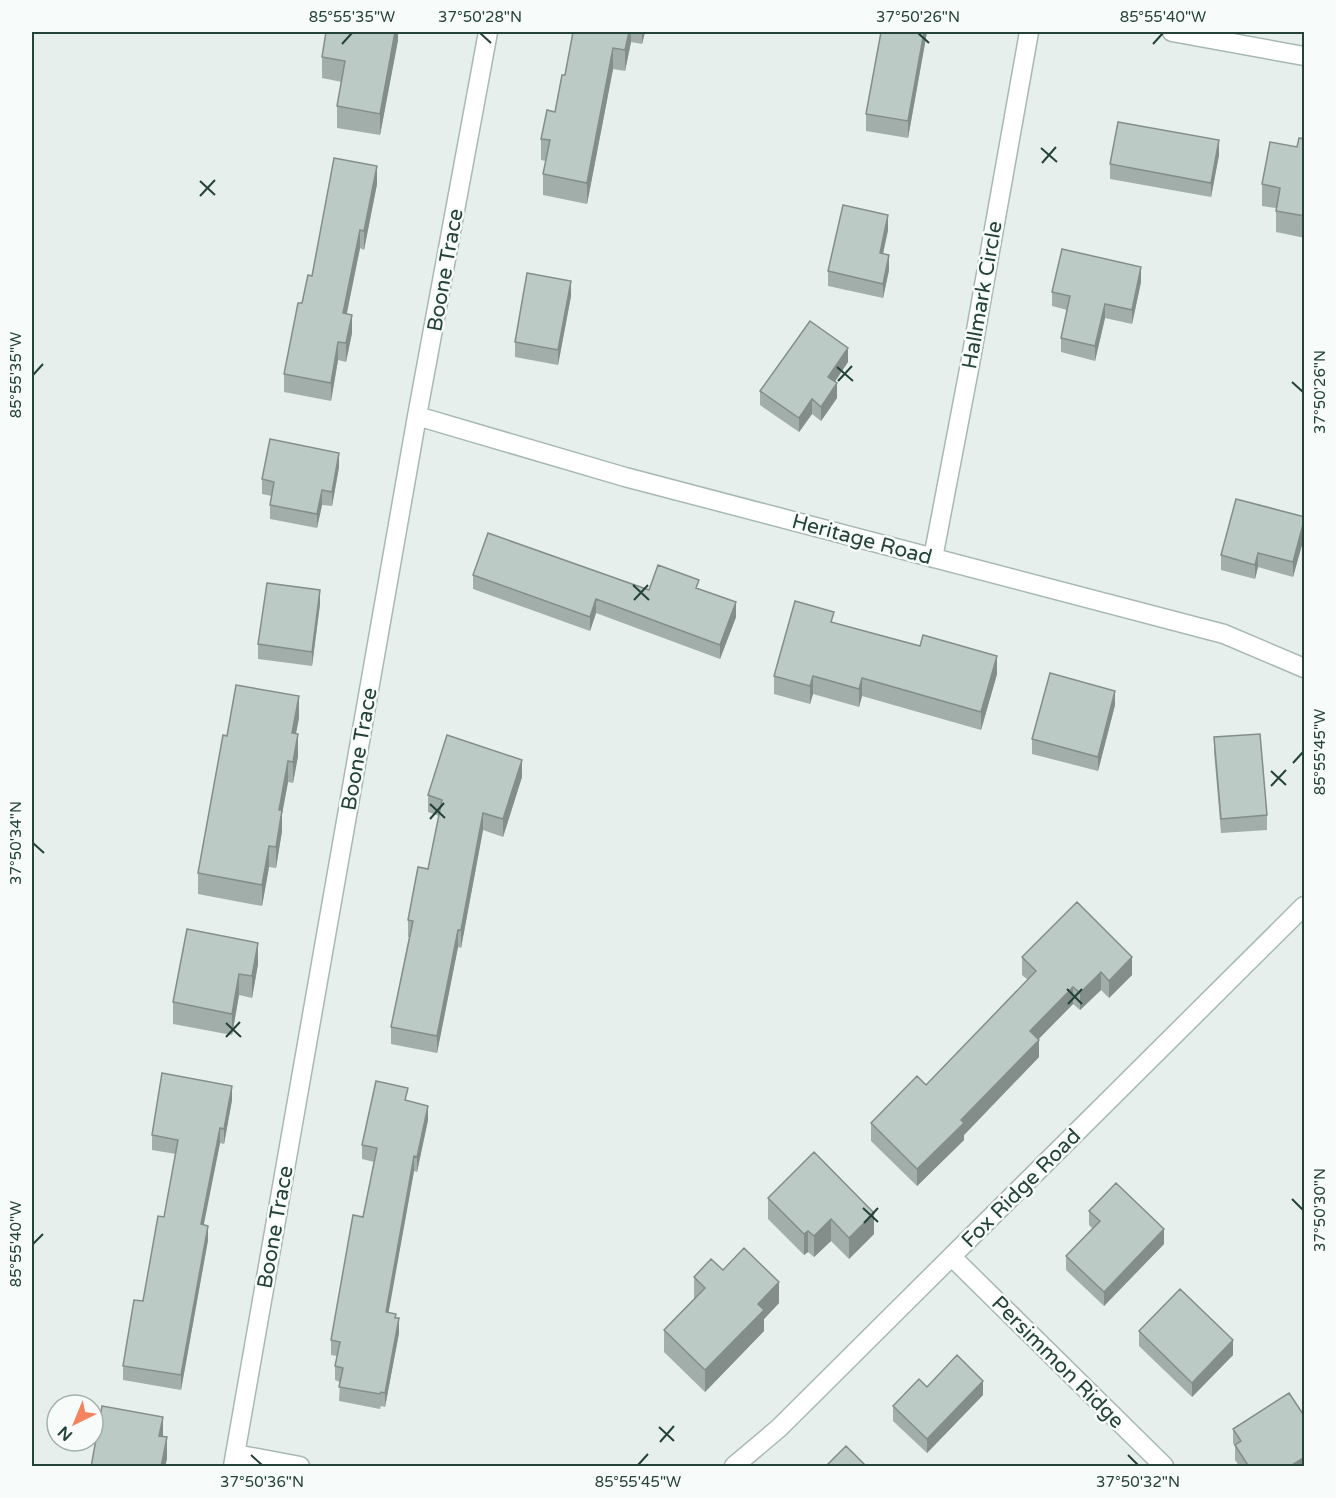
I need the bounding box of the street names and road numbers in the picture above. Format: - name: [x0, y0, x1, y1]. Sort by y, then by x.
- street label: Boone Trace: [422, 207, 469, 334]
- street label: Hallmark Circle: [957, 219, 1008, 371]
- street label: Heritage Road: [789, 509, 935, 570]
- street label: Boone Trace: [336, 686, 383, 813]
- street label: Fox Ridge Road: [957, 1124, 1086, 1253]
- street label: Boone Trace: [252, 1164, 299, 1291]
- street label: Persimmon Ridge: [986, 1291, 1129, 1434]

